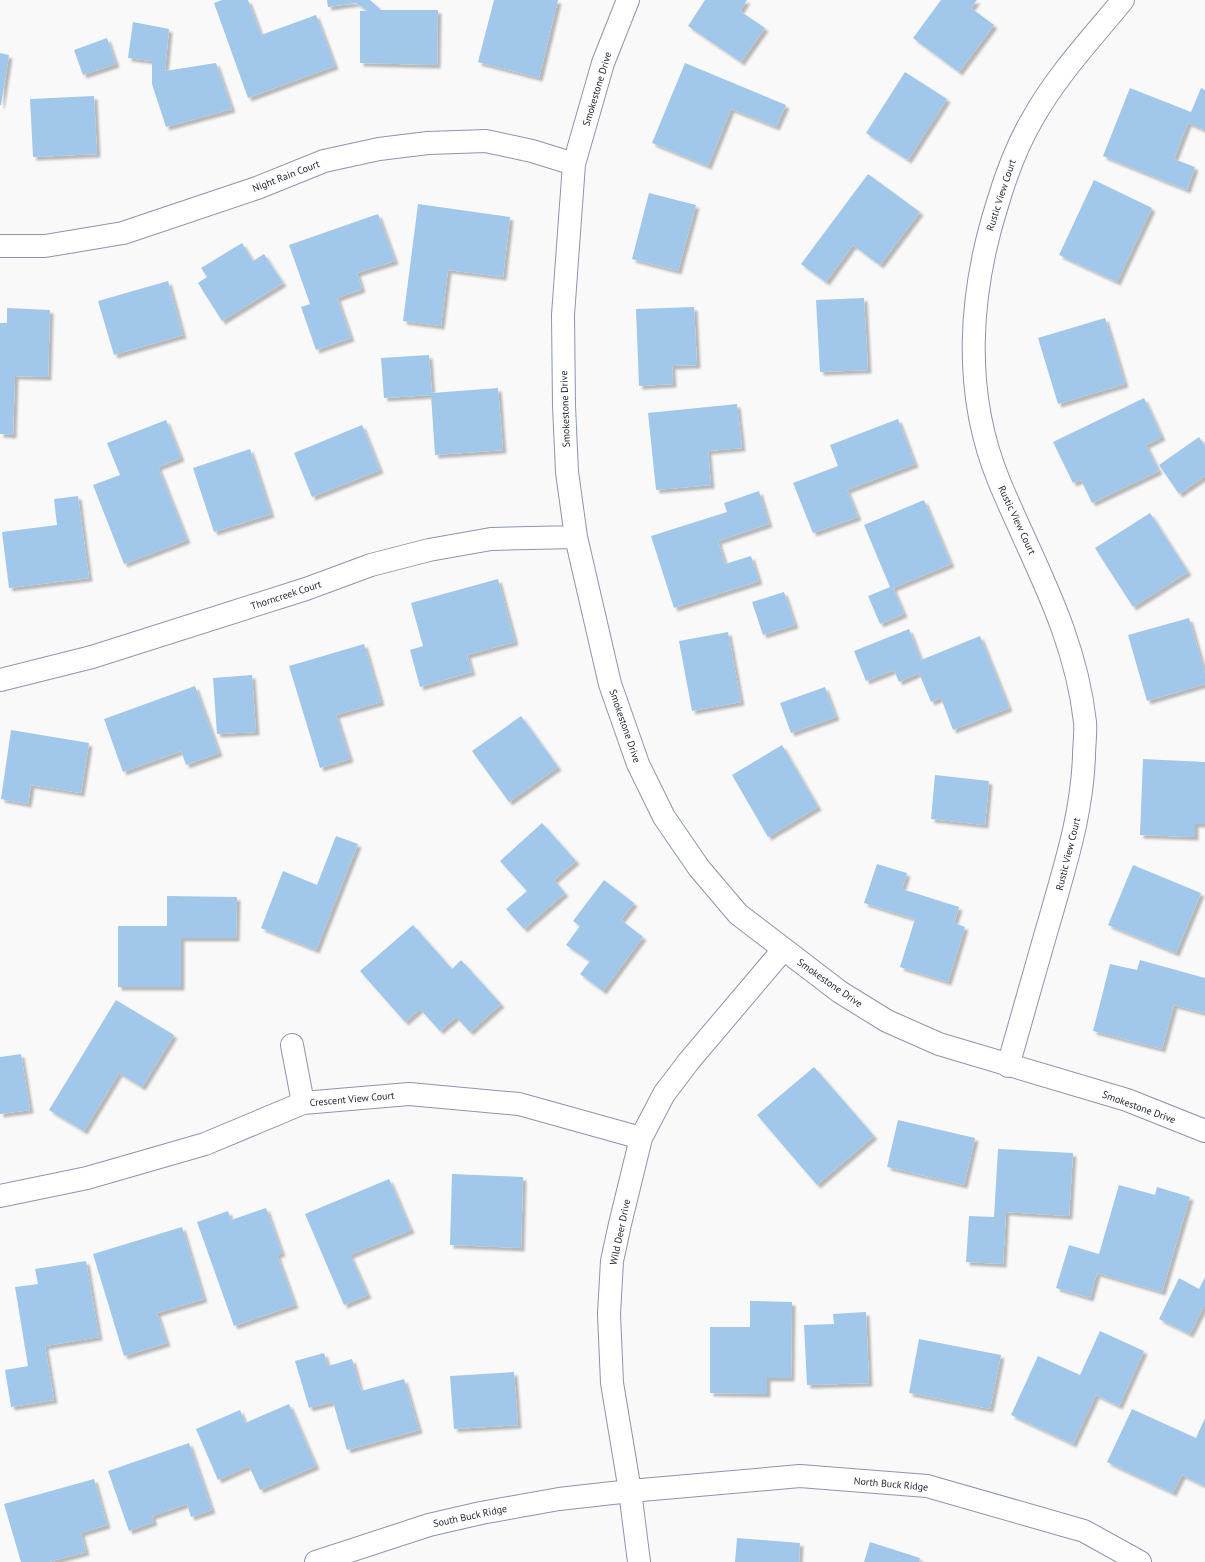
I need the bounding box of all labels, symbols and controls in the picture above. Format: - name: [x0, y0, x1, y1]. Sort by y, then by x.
- street label: Smokestone Drive: [580, 50, 614, 128]
- street label: Night Rain Court: [250, 157, 322, 195]
- street label: Rustic View Court: [983, 157, 1019, 232]
- street label: Smokestone Drive: [557, 370, 573, 448]
- street label: Rustic View Court: [995, 484, 1039, 557]
- street label: Thorncreek Court: [249, 577, 324, 613]
- street label: Smokestone Drive: [606, 687, 644, 765]
- street label: Rustic View Court: [1053, 816, 1083, 892]
- street label: Smokestone Drive: [795, 956, 865, 1010]
- street label: Smokestone Drive: [1101, 1088, 1177, 1126]
- street label: Crescent View Court: [309, 1089, 396, 1109]
- street label: Wild Deer Drive: [607, 1198, 633, 1266]
- street label: North Buck Ridge: [853, 1474, 929, 1494]
- street label: South Buck Ridge: [432, 1502, 508, 1530]

